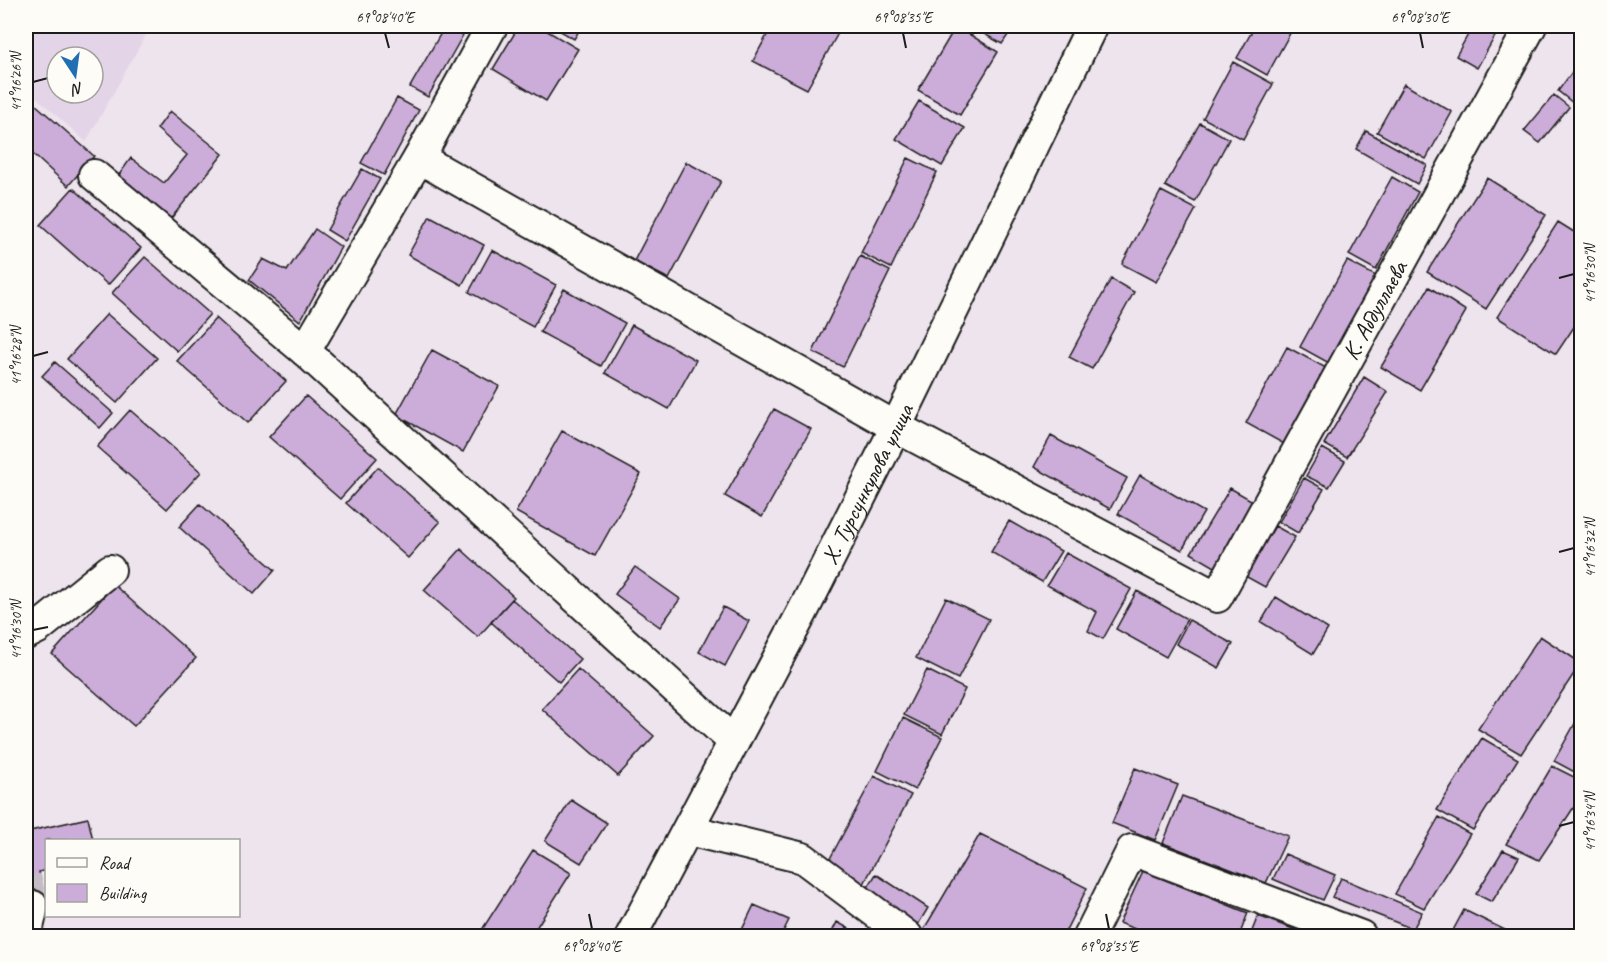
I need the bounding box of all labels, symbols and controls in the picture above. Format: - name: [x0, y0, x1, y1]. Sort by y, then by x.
- text: 69°08'40"E: [356, 8, 416, 27]
- text: 69°08'35"E: [874, 8, 934, 27]
- text: 69°08'30"E: [1391, 8, 1451, 27]
- north arrow: [45, 45, 105, 105]
- text: 41°16'26"N: [7, 49, 26, 112]
- text: N: [68, 78, 85, 100]
- text: 41°16'30"N: [1581, 241, 1600, 304]
- street label: К. Абдуллаева: [1335, 254, 1415, 365]
- text: 41°16'28"N: [7, 323, 26, 386]
- street label: Х. Турсункулова улица: [814, 398, 921, 569]
- text: 41°16'32"N: [1581, 515, 1600, 578]
- text: 41°16'30"N: [7, 597, 26, 660]
- text: 41°16'34"N: [1581, 789, 1600, 852]
- legend: [45, 839, 240, 917]
- text: Road: [99, 852, 132, 874]
- text: Building: [99, 882, 148, 904]
- text: 69°08'40"E: [563, 937, 623, 956]
- text: 69°08'35"E: [1080, 937, 1140, 956]

